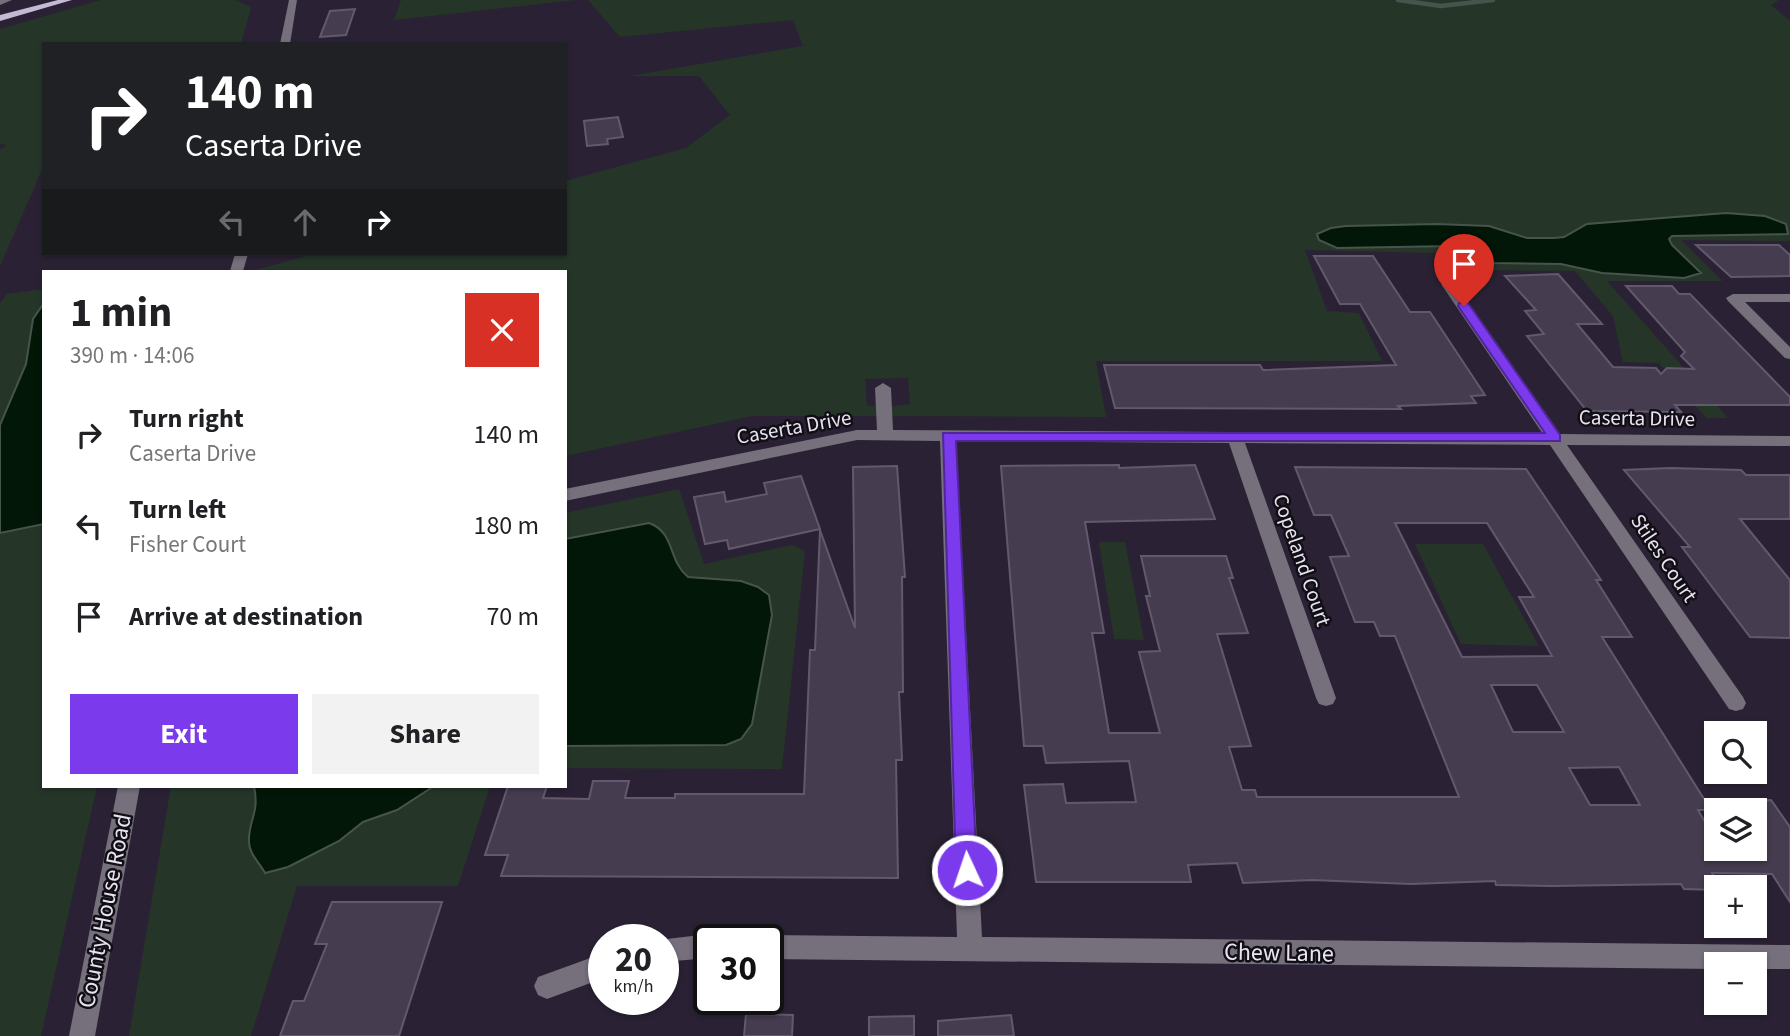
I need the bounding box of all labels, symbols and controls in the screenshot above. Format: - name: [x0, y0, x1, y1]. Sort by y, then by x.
- text: 140 m: [185, 58, 314, 128]
- icon: right: [70, 70, 161, 161]
- text: Caserta Drive: [185, 123, 362, 169]
- icon: left: [213, 203, 251, 241]
- icon: ahead: [286, 203, 324, 241]
- icon: right: [359, 203, 397, 241]
- pin: [1434, 234, 1494, 306]
- icon: arrive: [1445, 245, 1483, 283]
- text: 1 min: [70, 283, 172, 343]
- button: close: [465, 293, 539, 367]
- text: 390 m · 14:06: [70, 339, 194, 372]
- text: Turn right: [129, 400, 244, 437]
- street label: Caserta Drive: [734, 402, 854, 452]
- street label: Caserta Drive: [1579, 402, 1695, 434]
- icon: right: [70, 416, 108, 454]
- text: 140 m: [473, 416, 539, 453]
- text: Caserta Drive: [129, 437, 256, 470]
- street label: Copeland Court: [1265, 490, 1339, 630]
- text: Turn left: [129, 491, 226, 528]
- icon: left: [70, 507, 108, 545]
- text: 180 m: [473, 507, 539, 544]
- street label: Stiles Court: [1623, 508, 1705, 608]
- text: Fisher Court: [129, 528, 246, 561]
- icon: arrive: [70, 598, 108, 636]
- text: Arrive at destination: [129, 598, 363, 635]
- text: 70 m: [486, 598, 539, 635]
- button: Exit: [70, 694, 298, 774]
- button: Share: [312, 694, 539, 774]
- map controls: [1704, 721, 1767, 1015]
- button: search: [1704, 721, 1767, 784]
- button: layers: [1704, 798, 1767, 861]
- street label: County House Road: [69, 811, 141, 1011]
- position arrow: [930, 833, 1004, 907]
- button: +: [1704, 875, 1767, 938]
- speed limit sign: 30: [693, 924, 784, 1015]
- text: 20: [615, 935, 652, 985]
- street label: Chew Lane: [1224, 935, 1334, 971]
- button: −: [1704, 952, 1767, 1015]
- text: km/h: [614, 974, 653, 999]

